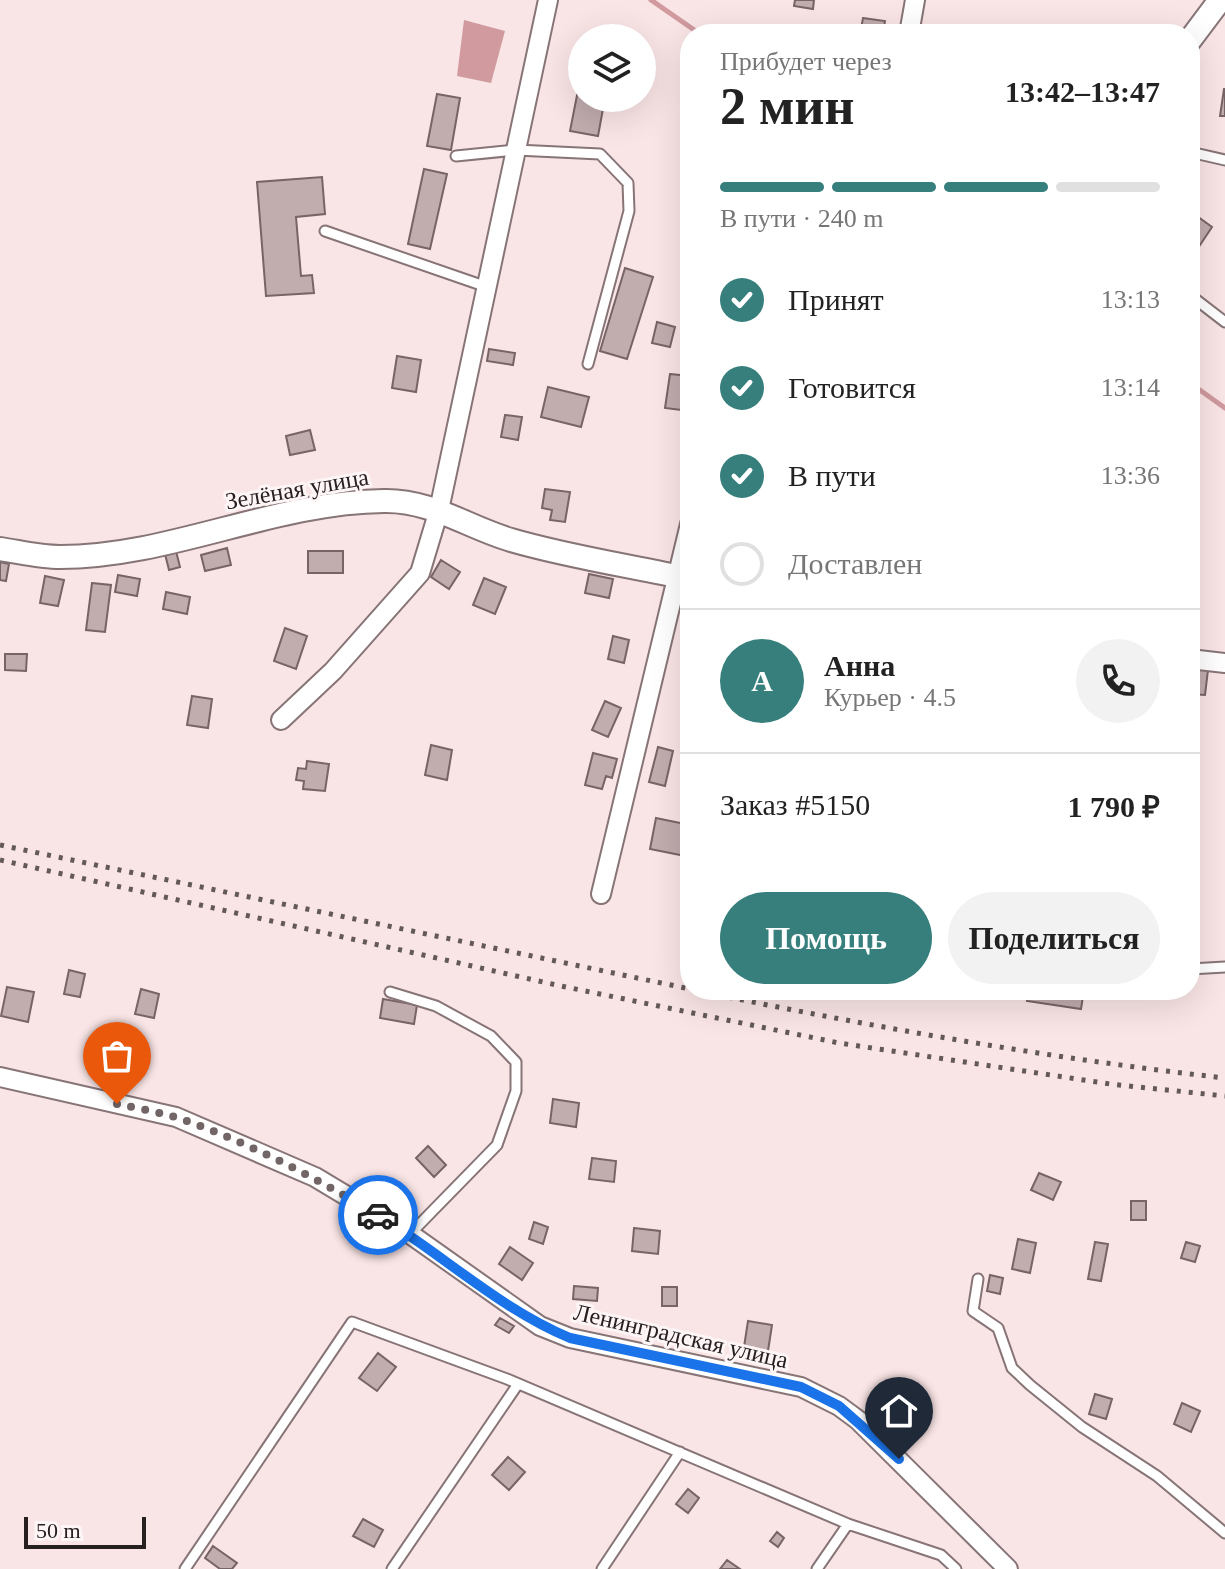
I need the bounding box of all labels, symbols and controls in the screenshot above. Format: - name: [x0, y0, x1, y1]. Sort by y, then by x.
- map controls: [568, 24, 656, 112]
- button: layers: [568, 24, 656, 112]
- text: Прибудет через: [720, 47, 892, 76]
- text: 13:42–13:47: [1005, 75, 1160, 108]
- text: 2 мин: [720, 78, 854, 135]
- text: В пути · 240 m: [720, 204, 883, 233]
- icon: check: [720, 278, 764, 322]
- text: Принят: [788, 283, 884, 316]
- text: 13:13: [1101, 285, 1160, 314]
- icon: check: [720, 366, 764, 410]
- text: Готовится: [788, 371, 916, 404]
- text: 13:14: [1101, 373, 1160, 402]
- icon: check: [720, 454, 764, 498]
- text: В пути: [788, 459, 876, 492]
- text: 13:36: [1101, 461, 1160, 490]
- street label: Зелёная улица: [223, 464, 371, 514]
- text: Доставлен: [788, 547, 922, 580]
- button: phone: [1076, 639, 1160, 723]
- text: Анна: [824, 649, 895, 682]
- text: А: [751, 664, 773, 697]
- text: Курьер · 4.5: [824, 683, 956, 712]
- text: Заказ #5150: [720, 788, 870, 821]
- text: 1 790 ₽: [1068, 790, 1160, 823]
- button: Помощь: [720, 892, 932, 984]
- button: Поделиться: [948, 892, 1160, 984]
- pin: [83, 1022, 151, 1104]
- icon: bag: [95, 1034, 139, 1078]
- courier: [338, 1175, 418, 1255]
- icon: car: [356, 1193, 400, 1237]
- street label: Ленинградская улица: [571, 1299, 791, 1373]
- pin: [865, 1377, 933, 1459]
- icon: home: [877, 1389, 921, 1433]
- scale bar: [24, 1513, 146, 1549]
- text: 50 m: [36, 1518, 81, 1543]

